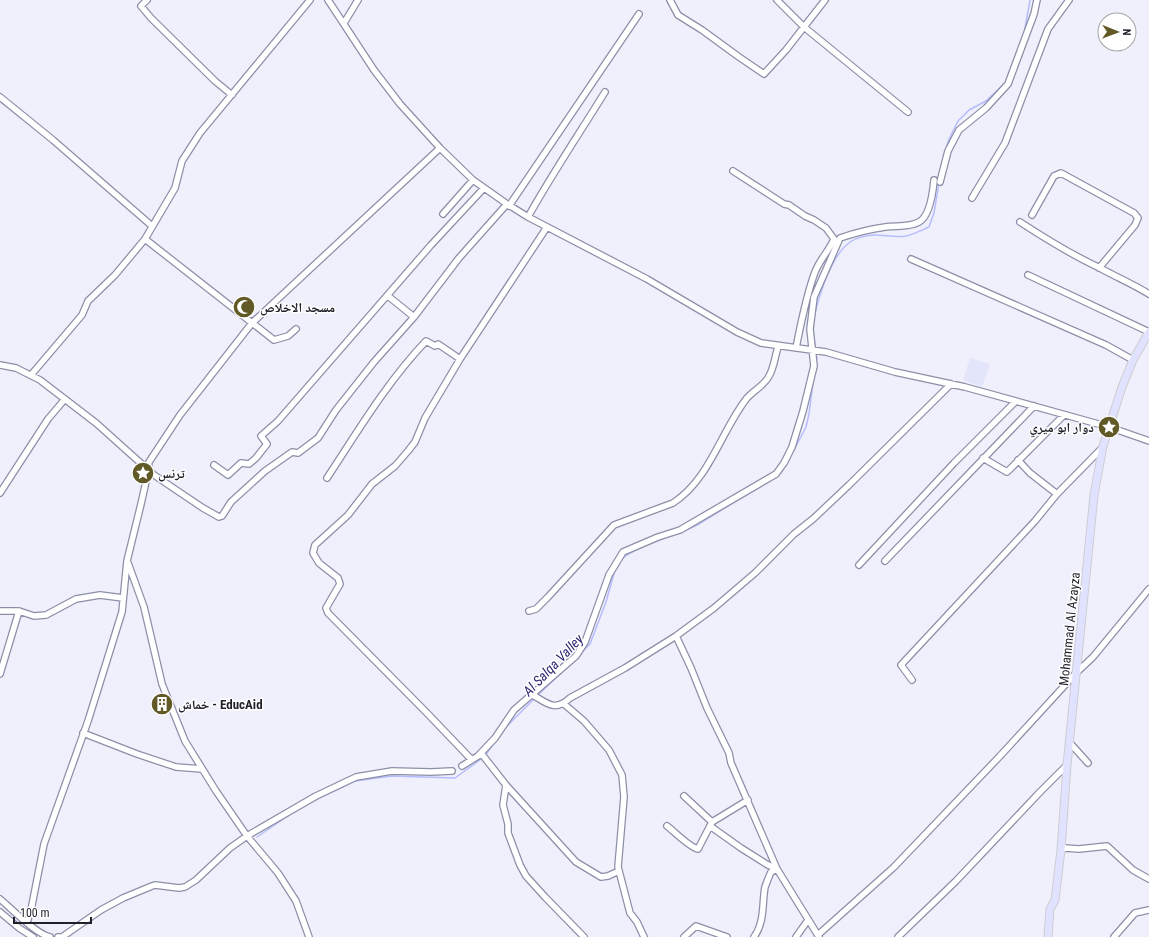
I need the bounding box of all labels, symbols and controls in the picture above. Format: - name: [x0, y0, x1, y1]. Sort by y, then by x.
- north arrow: [1097, 12, 1137, 52]
- text: N: [1120, 29, 1133, 36]
- mosque icon: مسجد الاخلاص: [231, 294, 257, 320]
- place label: مسجد الاخلاص: [260, 300, 335, 316]
- place icon: دوار ابو ميري: [1096, 414, 1122, 440]
- place label: دوار ابو ميري: [1029, 420, 1094, 438]
- place icon: ترنس: [130, 460, 156, 486]
- place label: ترنس: [158, 466, 185, 482]
- street label: Mohammad Al Azayza: [1056, 571, 1083, 687]
- water label: Al Salqa Valley: [519, 631, 587, 700]
- building icon: خماش - EducAid: [149, 691, 175, 717]
- place label: خماش - EducAid: [178, 697, 263, 713]
- scale bar: [14, 899, 91, 925]
- text: 100 m: [20, 906, 50, 920]

